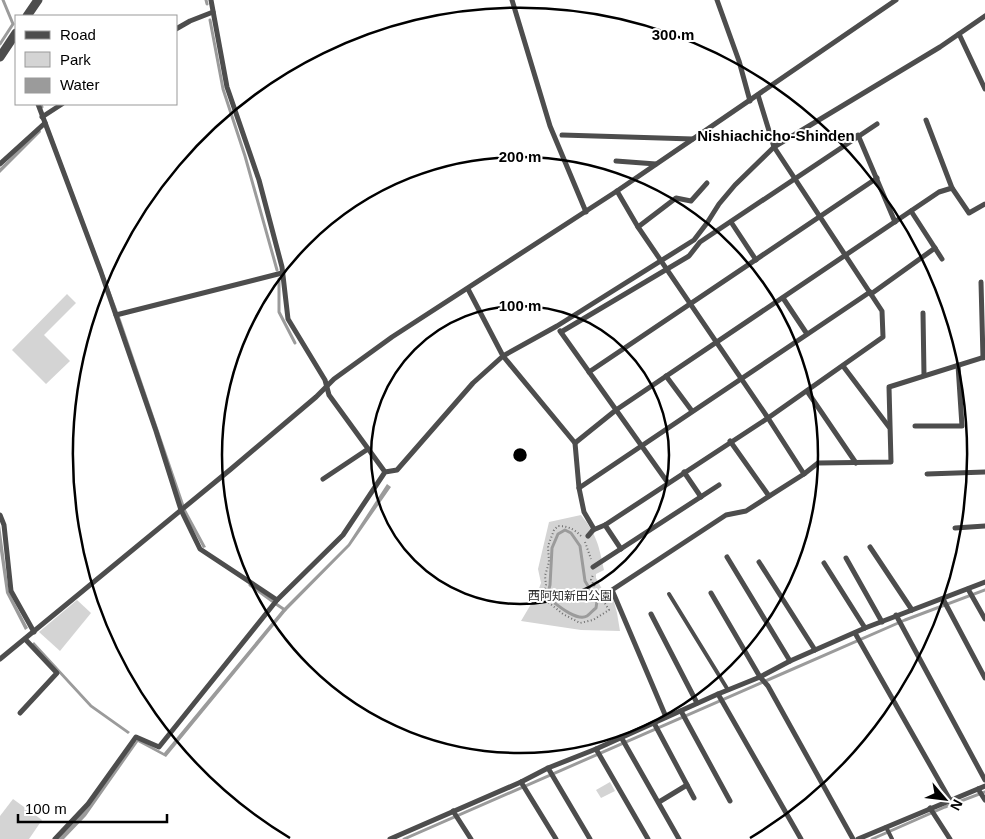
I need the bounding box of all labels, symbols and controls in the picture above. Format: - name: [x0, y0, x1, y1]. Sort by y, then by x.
- legend: [15, 15, 178, 105]
- text: Road: [60, 26, 96, 43]
- text: 300 m: [652, 26, 694, 43]
- text: Park: [60, 51, 91, 68]
- text: Water: [60, 76, 99, 93]
- district label: Nishiachicho-Shinden: [697, 127, 855, 144]
- text: 200 m: [499, 148, 541, 165]
- text: 100 m: [499, 297, 541, 314]
- centre of rings: [511, 446, 529, 464]
- park label: 西阿知新田公園: [528, 589, 612, 603]
- north arrow: [920, 774, 970, 824]
- scale bar: [18, 792, 166, 824]
- text: N: [947, 797, 966, 813]
- text: 100 m: [25, 800, 67, 817]

